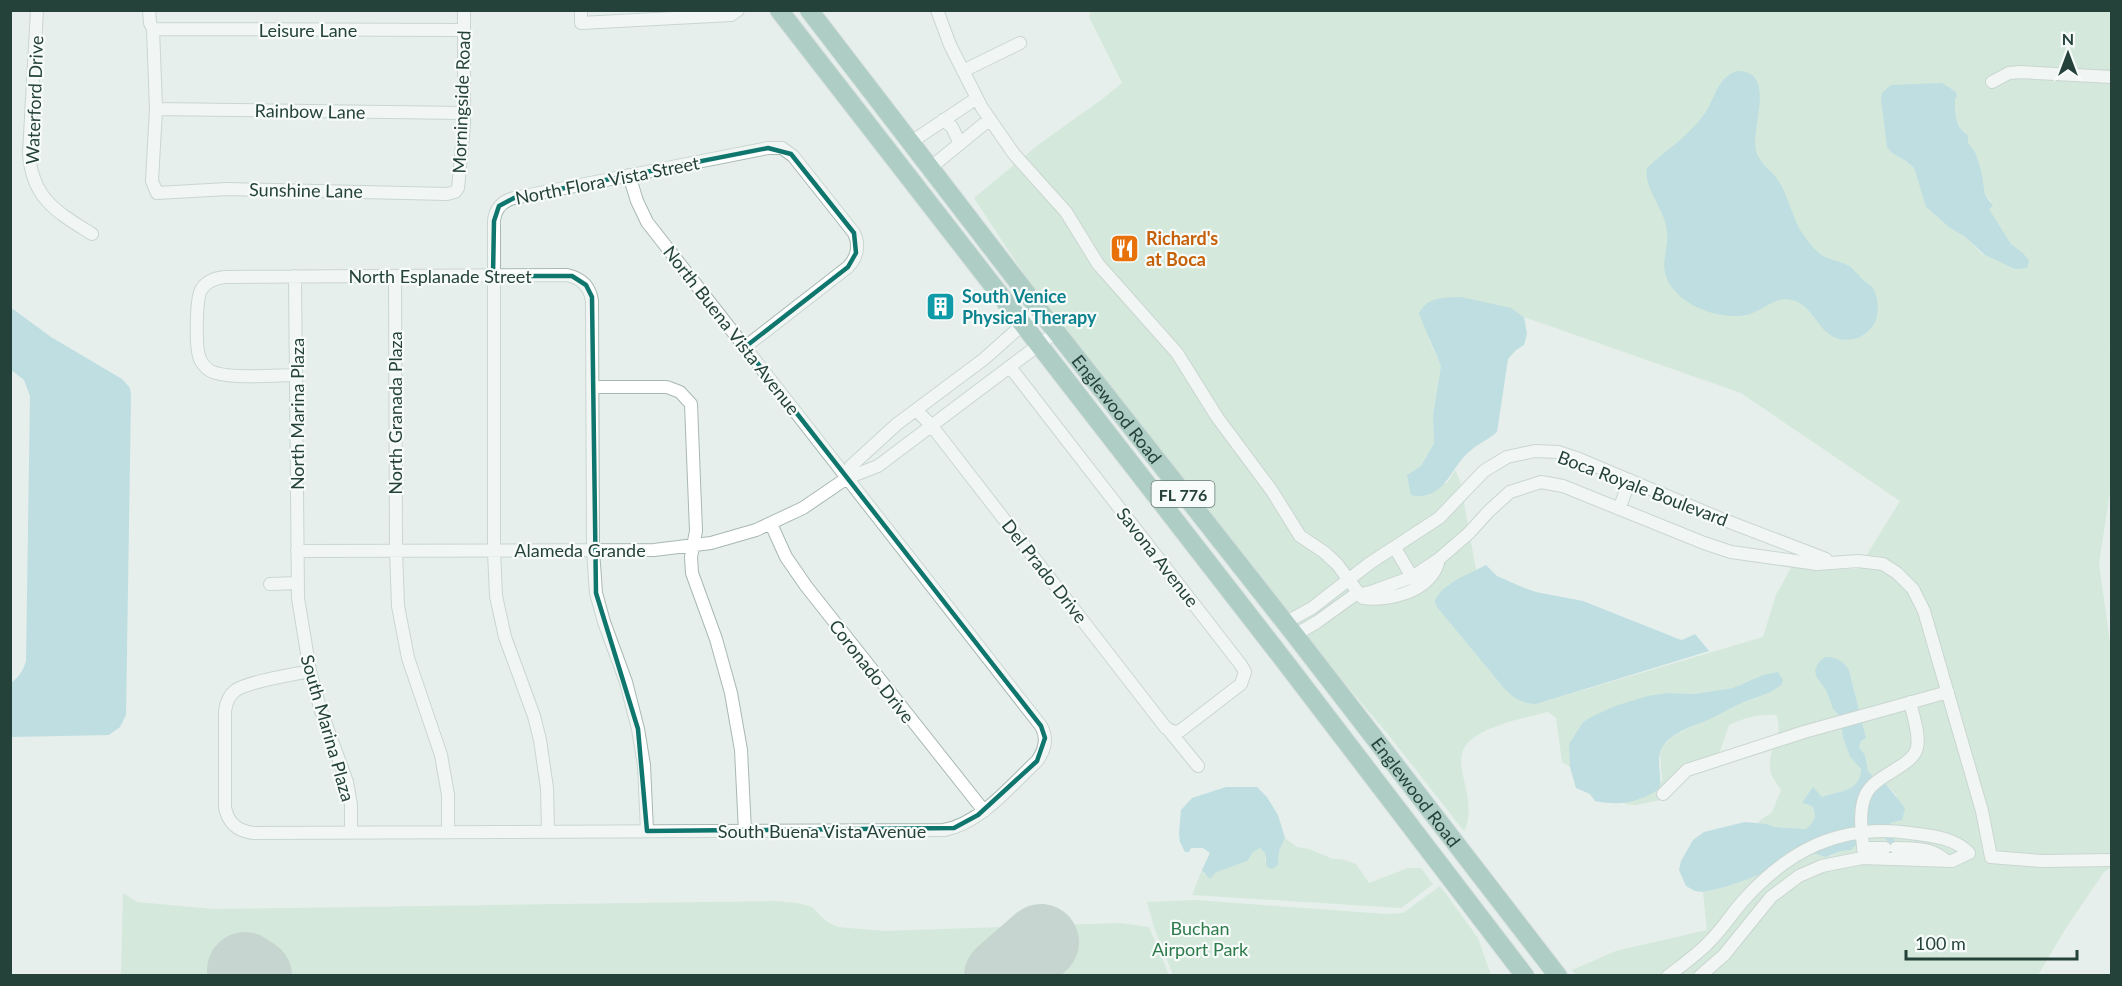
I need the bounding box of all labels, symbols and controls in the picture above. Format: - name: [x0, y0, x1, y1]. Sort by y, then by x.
- street label: Leisure Lane: [259, 19, 357, 41]
- north arrow: [2038, 24, 2098, 84]
- text: N: [2062, 29, 2074, 48]
- street label: Morningside Road: [448, 30, 474, 174]
- street label: Waterford Drive: [21, 35, 47, 165]
- street label: Rainbow Lane: [254, 99, 366, 123]
- street label: North Flora Vista Street: [513, 151, 701, 209]
- street label: Sunshine Lane: [249, 178, 363, 202]
- place label: Richard's at Boca: [1146, 227, 1218, 270]
- restaurant icon: Richard's at Boca: [1109, 232, 1141, 264]
- street label: North Buena Vista Avenue: [659, 241, 805, 419]
- street label: North Esplanade Street: [348, 265, 532, 287]
- place label: South Venice Physical Therapy: [962, 285, 1097, 328]
- building icon: South Venice Physical Therapy: [925, 290, 957, 322]
- street label: North Granada Plaza: [384, 331, 406, 495]
- street label: North Marina Plaza: [286, 338, 308, 490]
- street label: Englewood Road: [1067, 350, 1167, 468]
- street label: Boca Royale Boulevard: [1555, 445, 1731, 531]
- road number: FL 776: [1152, 481, 1214, 507]
- street label: Savona Avenue: [1112, 503, 1204, 611]
- street label: Del Prado Drive: [998, 515, 1092, 627]
- street label: Alameda Grande: [514, 539, 646, 561]
- street label: Coronado Drive: [825, 615, 919, 727]
- street label: South Marina Plaza: [296, 652, 360, 804]
- street label: Englewood Road: [1367, 733, 1465, 851]
- street label: South Buena Vista Avenue: [718, 820, 926, 842]
- park label: Buchan Airport Park: [1152, 917, 1249, 960]
- scale bar: [1906, 923, 2077, 961]
- text: 100 m: [1915, 932, 1966, 954]

